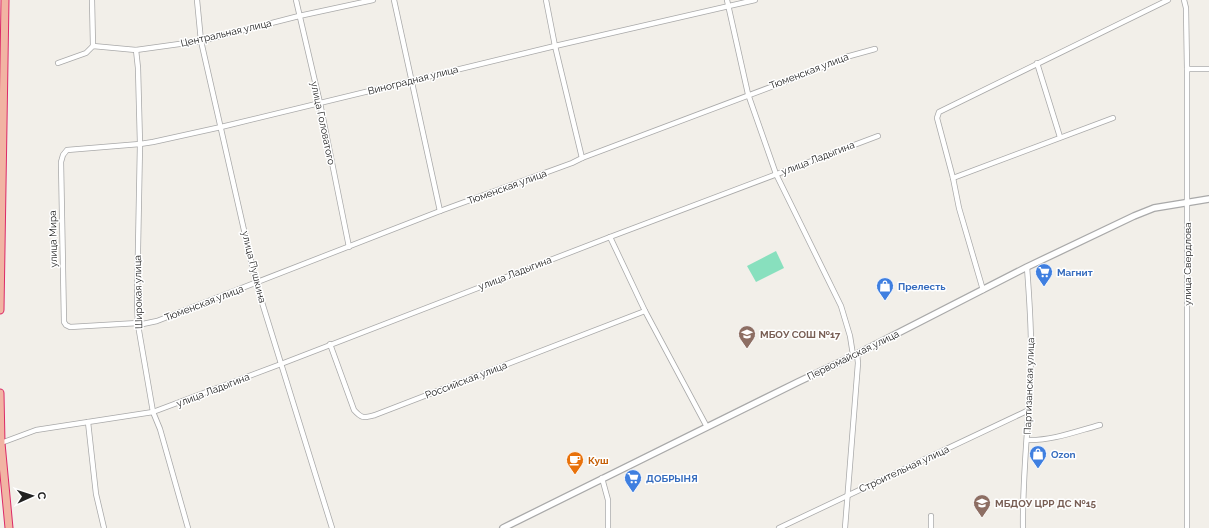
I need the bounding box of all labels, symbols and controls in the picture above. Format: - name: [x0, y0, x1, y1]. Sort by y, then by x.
- street label: Центральная улица: [179, 17, 273, 49]
- street label: Тюменская улица: [768, 51, 850, 91]
- street label: Виноградная улица: [367, 63, 459, 97]
- street label: улица Головатого: [309, 80, 337, 166]
- street label: улица Ладыгина: [780, 139, 856, 177]
- street label: Тюменская улица: [466, 168, 548, 206]
- street label: улица Мира: [47, 210, 59, 268]
- street label: улица Свердлова: [1182, 222, 1193, 306]
- street label: улица Пушкина: [240, 230, 268, 304]
- street label: улица Ладыгина: [477, 254, 553, 292]
- street label: Широкая улица: [132, 255, 144, 329]
- supermarket icon: Магнит: [1034, 262, 1054, 287]
- place label: Магнит: [1057, 267, 1093, 278]
- shop icon: Прелесть: [875, 276, 895, 301]
- place label: Прелесть: [898, 281, 946, 292]
- street label: Тюменская улица: [163, 283, 245, 323]
- school or university icon: МБОУ СОШ №17: [737, 324, 757, 349]
- street label: Первомайская улица: [805, 328, 901, 382]
- place label: МБОУ СОШ №17: [760, 329, 841, 340]
- street label: Партизанская улица: [1022, 337, 1036, 435]
- street label: Российская улица: [423, 359, 509, 401]
- street label: улица Ладыгина: [175, 371, 251, 409]
- street label: Строительная улица: [857, 443, 951, 495]
- shop icon: Ozon: [1028, 444, 1048, 469]
- place label: Ozon: [1051, 449, 1075, 460]
- cafe icon: Куш: [565, 450, 585, 475]
- place label: Куш: [588, 455, 609, 466]
- supermarket icon: ДОБРЫНЯ: [623, 468, 643, 493]
- place label: ДОБРЫНЯ: [646, 473, 698, 484]
- north arrow: [12, 476, 52, 516]
- text: С: [35, 491, 48, 500]
- school or university icon: МБДОУ ЦРР ДС №15: [972, 493, 992, 518]
- place label: МБДОУ ЦРР ДС №15: [995, 498, 1097, 509]

